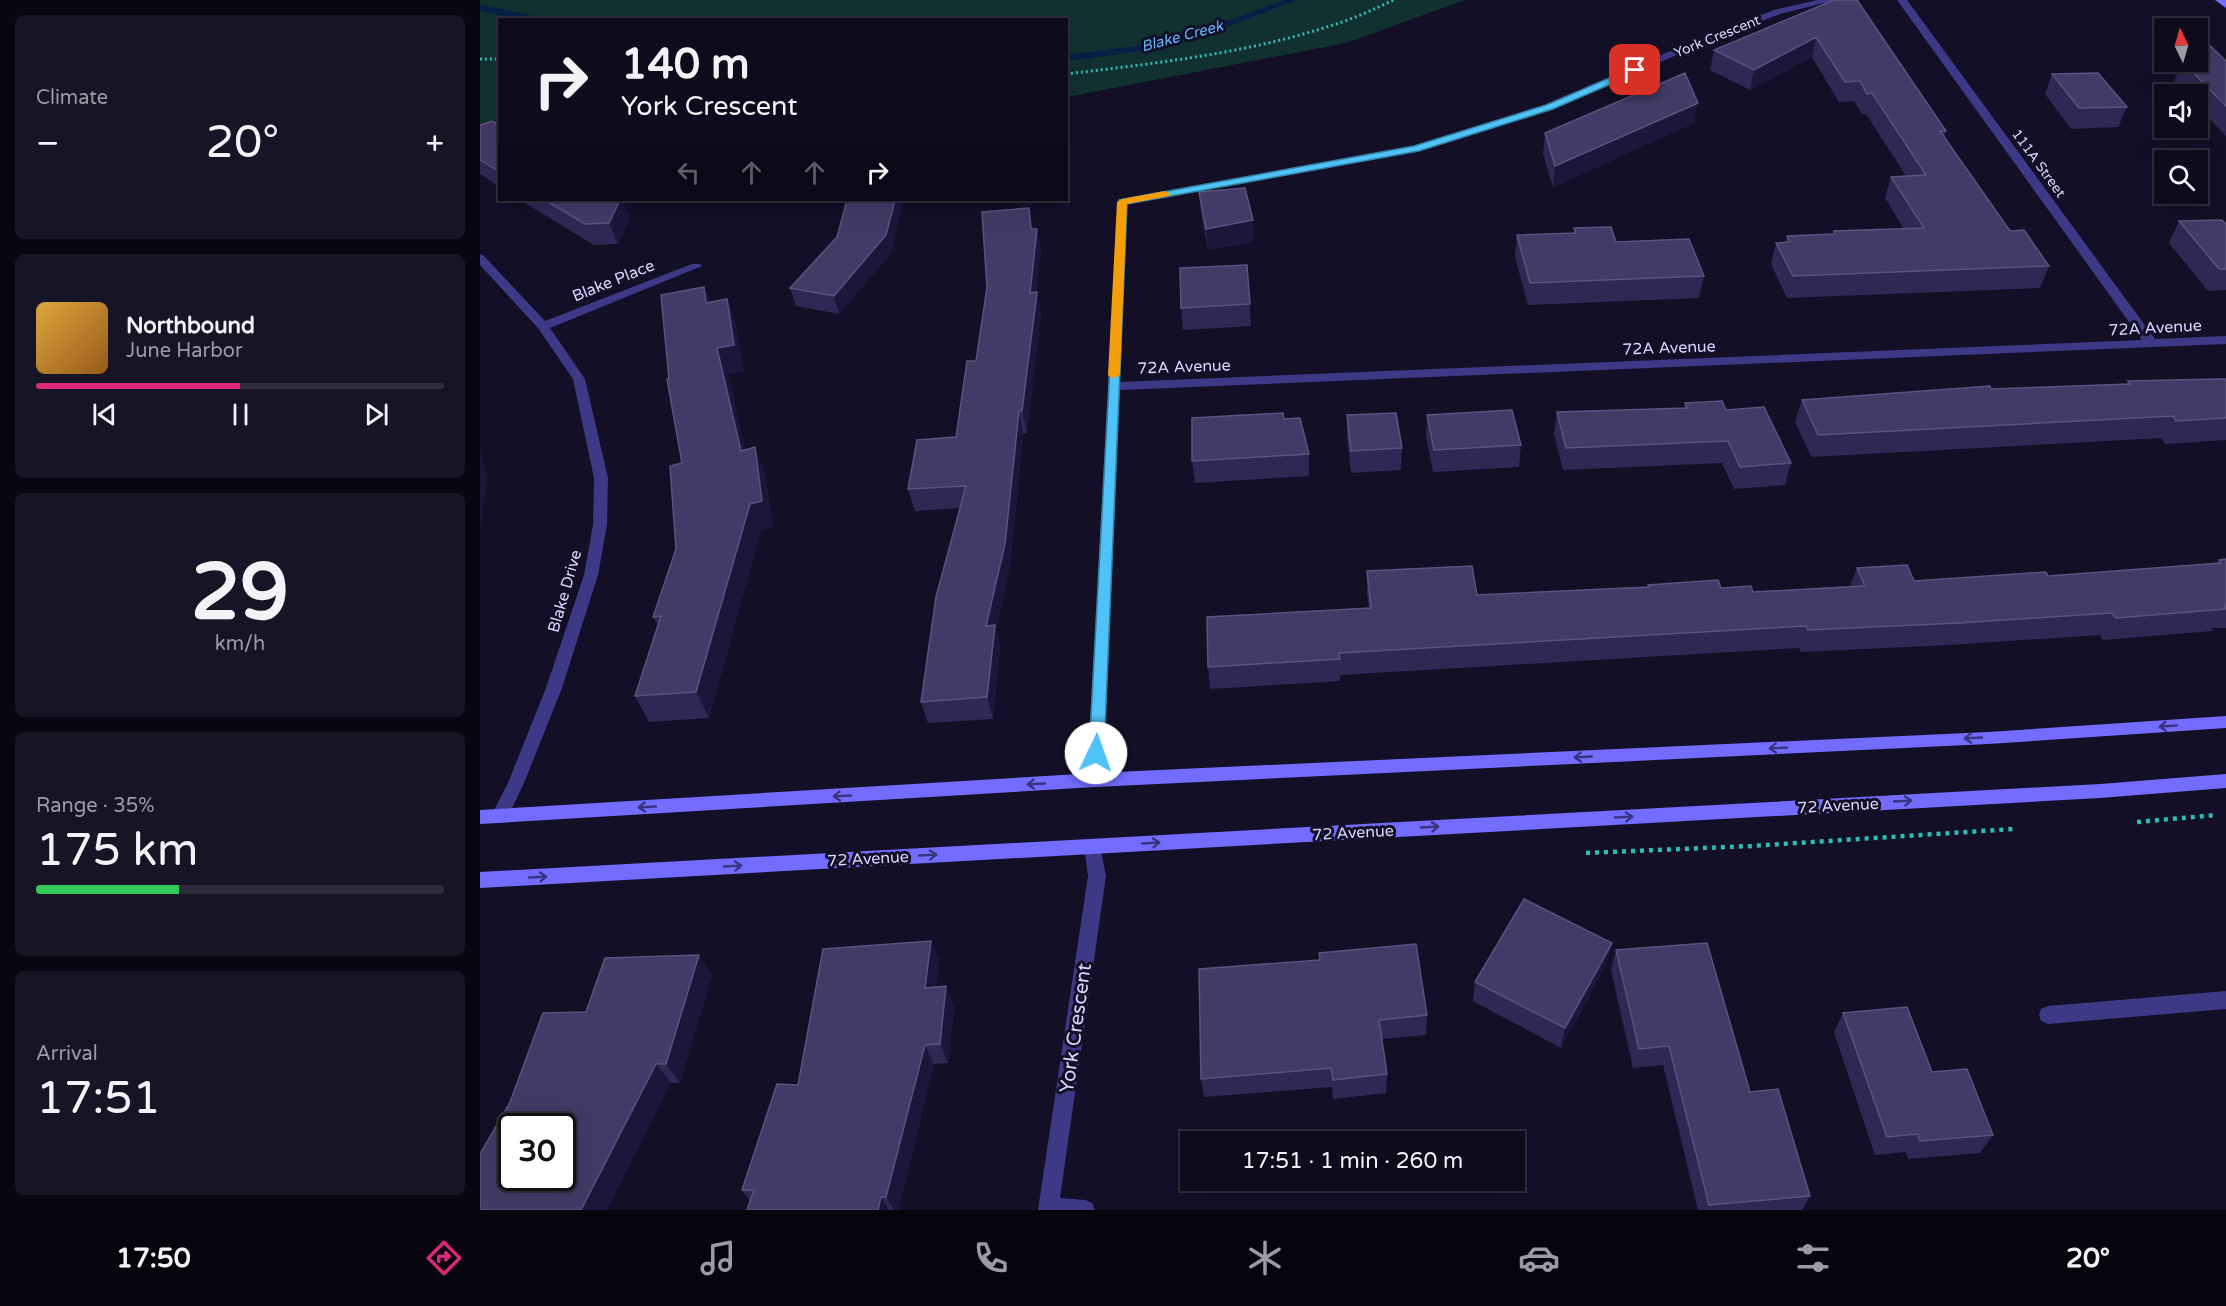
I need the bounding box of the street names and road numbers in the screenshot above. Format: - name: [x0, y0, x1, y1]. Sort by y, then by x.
- street label: York Crescent: [1672, 11, 1763, 61]
- street label: 111A Street: [2008, 126, 2070, 201]
- street label: Blake Place: [569, 255, 657, 306]
- street label: 72A Avenue: [2108, 316, 2202, 340]
- street label: 72A Avenue: [1622, 336, 1716, 360]
- street label: 72A Avenue: [1137, 355, 1231, 379]
- street label: Blake Drive: [544, 548, 586, 635]
- street label: 72 Avenue: [1797, 794, 1879, 818]
- street label: 72 Avenue: [1312, 821, 1394, 845]
- street label: 72 Avenue: [827, 847, 909, 871]
- street label: York Crescent: [1055, 961, 1097, 1095]

